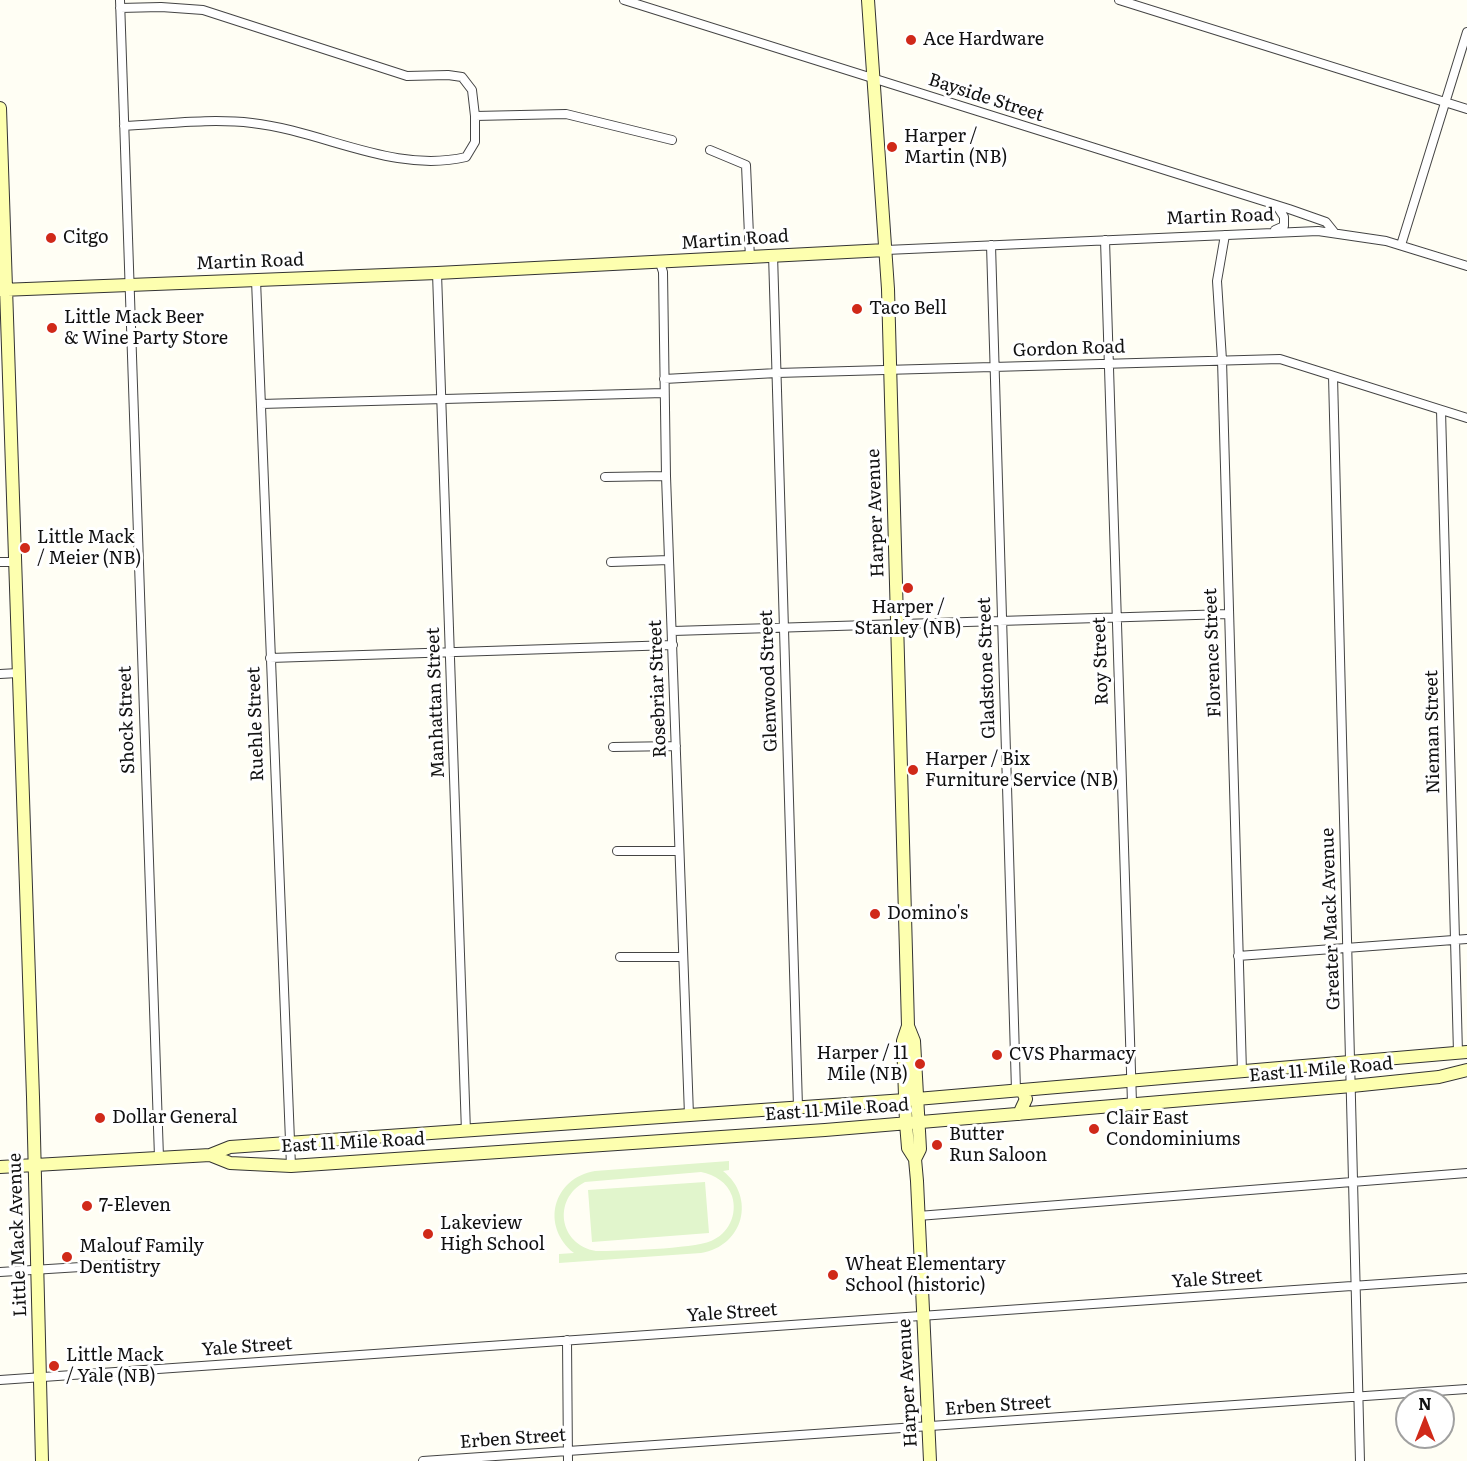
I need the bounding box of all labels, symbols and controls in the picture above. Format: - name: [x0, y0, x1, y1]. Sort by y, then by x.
- place label: Ace Hardware: [923, 29, 1044, 51]
- marker: Ace Hardware: [904, 33, 918, 47]
- street label: Bayside Street: [926, 69, 1046, 127]
- place label: Harper / Martin (NB): [904, 126, 1007, 168]
- marker: Harper / Martin (NB): [885, 140, 899, 154]
- street label: Martin Road: [1166, 204, 1274, 230]
- street label: Martin Road: [680, 225, 790, 255]
- place label: Citgo: [63, 227, 109, 249]
- marker: Citgo: [44, 231, 58, 245]
- street label: Martin Road: [196, 249, 304, 275]
- place label: Taco Bell: [869, 298, 947, 320]
- marker: Taco Bell: [850, 302, 864, 316]
- place label: Little Mack Beer & Wine Party Store: [64, 307, 228, 350]
- marker: Little Mack Beer & Wine Party Store: [45, 321, 59, 335]
- street label: Gordon Road: [1012, 336, 1126, 362]
- street label: Harper Avenue: [863, 448, 889, 578]
- place label: Little Mack / Meier (NB): [37, 527, 141, 570]
- marker: Little Mack / Meier (NB): [18, 541, 32, 555]
- marker: Harper / Stanley (NB): [901, 581, 915, 595]
- street label: Florence Street: [1200, 588, 1226, 718]
- place label: Harper / Stanley (NB): [855, 597, 961, 640]
- street label: Gladstone Street: [974, 597, 1000, 739]
- street label: Glenwood Street: [756, 610, 782, 752]
- street label: Roy Street: [1089, 617, 1113, 705]
- street label: Rosebriar Street: [645, 620, 671, 758]
- street label: Manhattan Street: [423, 627, 449, 779]
- street label: Shock Street: [114, 666, 140, 774]
- street label: Ruehle Street: [243, 666, 269, 782]
- street label: Nieman Street: [1421, 670, 1445, 794]
- place label: Harper / Bix Furniture Service (NB): [925, 749, 1119, 792]
- marker: Harper / Bix Furniture Service (NB): [906, 763, 920, 777]
- street label: Greater Mack Avenue: [1317, 827, 1345, 1011]
- place label: Domino's: [887, 903, 968, 925]
- marker: Domino's: [868, 907, 882, 921]
- place label: Harper / 11 Mile (NB): [817, 1043, 908, 1086]
- place label: CVS Pharmacy: [1009, 1044, 1136, 1066]
- marker: CVS Pharmacy: [990, 1048, 1004, 1062]
- street label: East 11 Mile Road: [1248, 1053, 1394, 1087]
- marker: Harper / 11 Mile (NB): [913, 1057, 927, 1071]
- street label: East 11 Mile Road: [764, 1094, 910, 1126]
- place label: Dollar General: [112, 1107, 238, 1129]
- place label: Clair East Condominiums: [1106, 1108, 1240, 1150]
- marker: Dollar General: [93, 1111, 107, 1125]
- marker: Clair East Condominiums: [1087, 1122, 1101, 1136]
- place label: Butter Run Saloon: [949, 1124, 1047, 1166]
- street label: East 11 Mile Road: [280, 1128, 426, 1158]
- marker: Butter Run Saloon: [930, 1138, 944, 1152]
- street label: Little Mack Avenue: [4, 1153, 32, 1317]
- place label: 7-Eleven: [99, 1195, 171, 1217]
- marker: 7-Eleven: [80, 1199, 94, 1213]
- place label: Lakeview High School: [440, 1213, 545, 1256]
- marker: Lakeview High School: [421, 1227, 435, 1241]
- place label: Malouf Family Dentistry: [79, 1236, 204, 1278]
- marker: Malouf Family Dentistry: [60, 1250, 74, 1264]
- place label: Wheat Elementary School (historic): [845, 1254, 1006, 1296]
- street label: Yale Street: [1171, 1265, 1263, 1293]
- marker: Wheat Elementary School (historic): [826, 1268, 840, 1282]
- street label: Yale Street: [686, 1299, 778, 1327]
- street label: Harper Avenue: [894, 1318, 922, 1448]
- street label: Yale Street: [201, 1333, 293, 1361]
- place label: Little Mack / Yale (NB): [66, 1345, 163, 1388]
- marker: Little Mack / Yale (NB): [47, 1359, 61, 1373]
- north arrow: [1395, 1389, 1455, 1449]
- text: N: [1418, 1391, 1432, 1415]
- street label: Erben Street: [944, 1392, 1052, 1420]
- street label: Erben Street: [459, 1425, 567, 1453]

